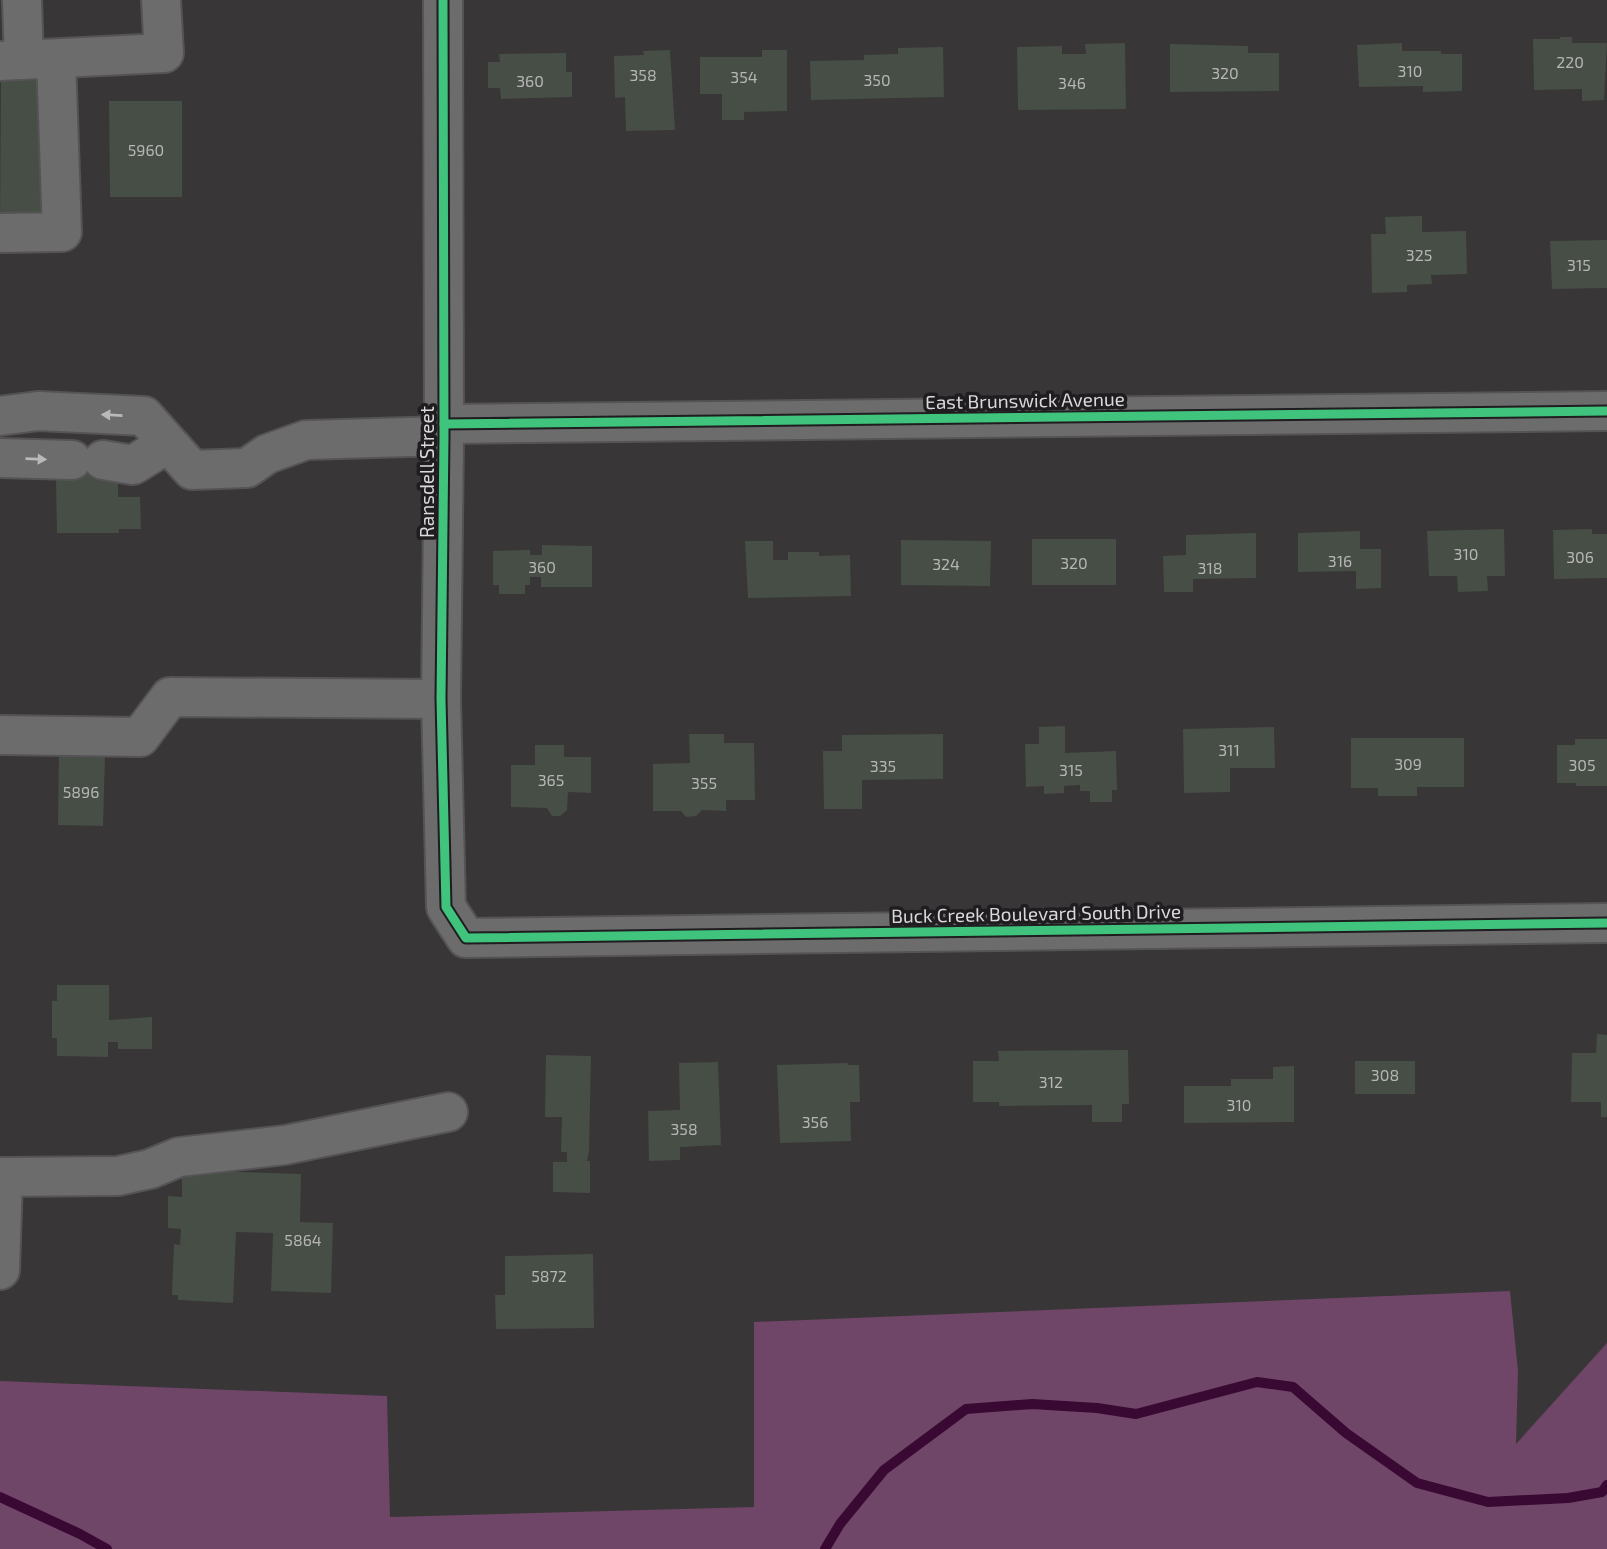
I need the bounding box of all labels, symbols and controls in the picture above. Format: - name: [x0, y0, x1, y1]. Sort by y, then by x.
- house number: 220: [1556, 52, 1584, 71]
- house number: 310: [1398, 61, 1422, 80]
- house number: 320: [1211, 63, 1239, 82]
- house number: 358: [629, 65, 657, 84]
- house number: 354: [730, 67, 758, 86]
- house number: 350: [863, 70, 891, 89]
- house number: 360: [516, 71, 544, 90]
- house number: 346: [1058, 73, 1086, 92]
- house number: 5960: [128, 140, 164, 159]
- house number: 325: [1406, 245, 1432, 264]
- house number: 315: [1567, 255, 1591, 274]
- street label: East Brunswick Avenue: [925, 387, 1125, 413]
- street label: Ransdell Street: [415, 406, 438, 538]
- one-way arrow: [100, 409, 122, 420]
- one-way arrow: [25, 453, 47, 465]
- house number: 310: [1454, 544, 1478, 563]
- house number: 306: [1566, 547, 1594, 566]
- house number: 316: [1328, 551, 1352, 570]
- house number: 320: [1060, 553, 1088, 572]
- house number: 324: [932, 554, 960, 573]
- house number: 360: [528, 557, 556, 576]
- house number: 318: [1198, 558, 1222, 577]
- house number: 311: [1218, 740, 1240, 759]
- house number: 309: [1394, 754, 1422, 773]
- house number: 305: [1568, 755, 1596, 774]
- house number: 335: [870, 756, 896, 775]
- house number: 315: [1059, 760, 1083, 779]
- house number: 365: [538, 770, 564, 789]
- house number: 355: [691, 773, 717, 792]
- house number: 5896: [63, 782, 99, 801]
- street label: Buck Creek Boulevard South Drive: [891, 899, 1181, 927]
- house number: 308: [1371, 1065, 1399, 1084]
- house number: 312: [1039, 1072, 1063, 1091]
- house number: 310: [1227, 1095, 1251, 1114]
- house number: 356: [802, 1112, 828, 1131]
- house number: 358: [670, 1119, 698, 1138]
- house number: 5864: [284, 1230, 322, 1249]
- house number: 5872: [531, 1266, 567, 1285]

